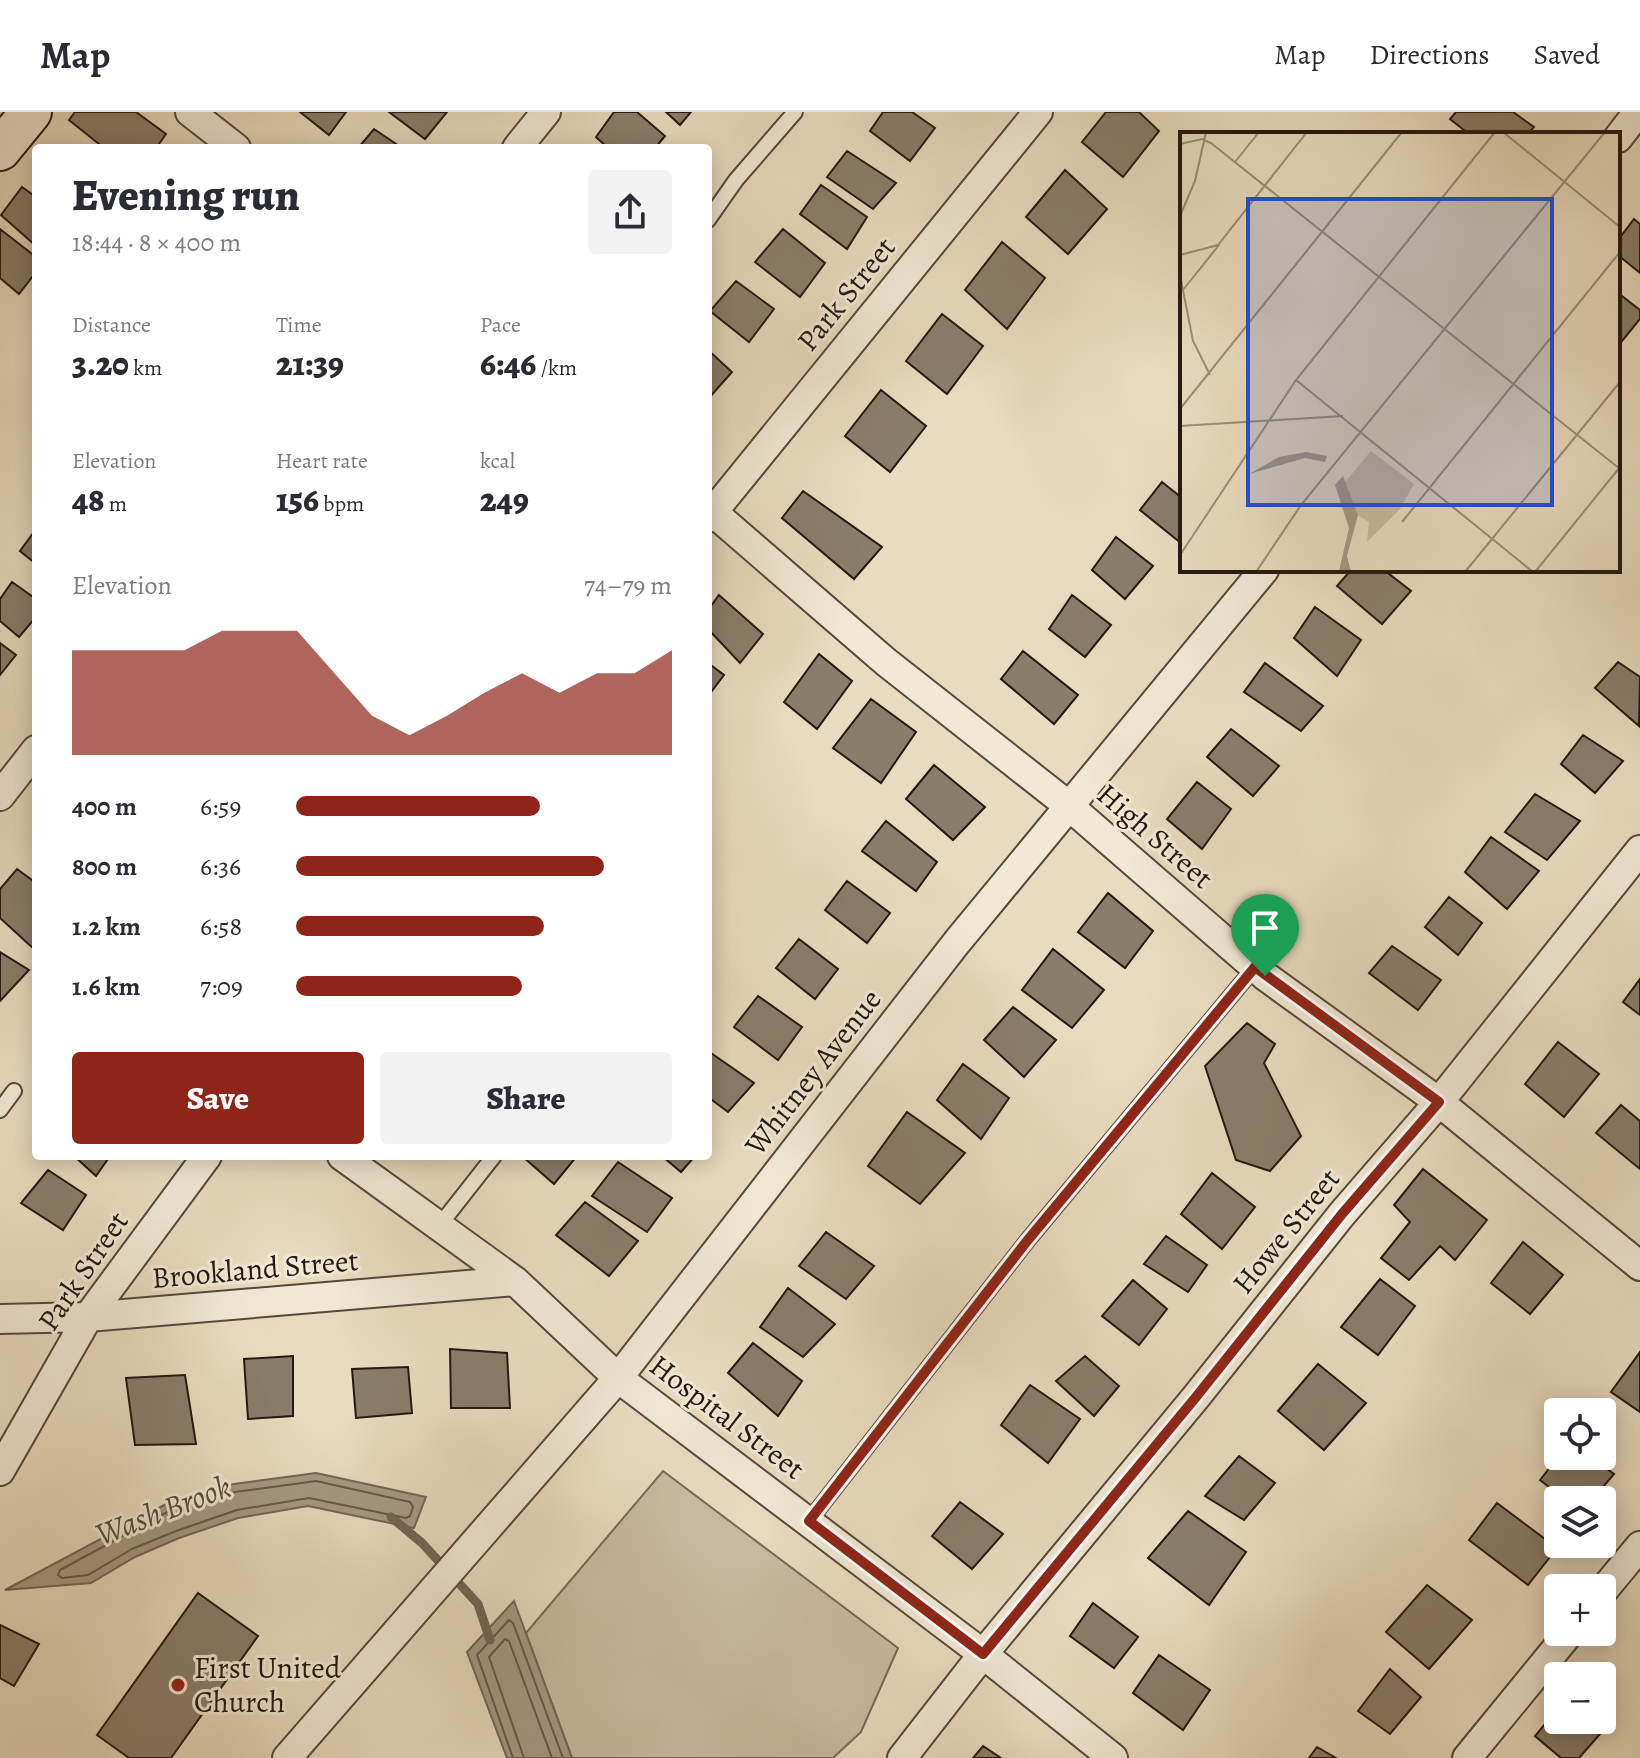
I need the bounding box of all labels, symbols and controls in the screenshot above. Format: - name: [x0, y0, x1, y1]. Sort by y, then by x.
- text: Map: [40, 29, 110, 81]
- text: Map: [1274, 36, 1325, 74]
- text: Directions: [1369, 36, 1490, 74]
- text: Saved: [1534, 36, 1600, 74]
- inset map: [1180, 132, 1620, 572]
- text: Evening run: [72, 165, 300, 225]
- button: share: [588, 170, 672, 254]
- text: 18:44 · 8 × 400 m: [72, 225, 241, 260]
- street label: Park Street: [788, 228, 904, 359]
- text: Distance: [72, 310, 151, 340]
- text: Time: [276, 310, 322, 340]
- text: Pace: [480, 310, 521, 340]
- text: 3.20: [72, 340, 129, 387]
- text: 21:39: [276, 340, 344, 387]
- text: 6:46: [480, 340, 536, 387]
- text: km: [129, 353, 162, 383]
- text: /km: [536, 353, 577, 383]
- text: Elevation: [72, 446, 156, 476]
- text: Heart rate: [276, 446, 368, 476]
- text: kcal: [480, 446, 515, 476]
- text: 48: [72, 476, 105, 523]
- text: 156: [276, 476, 319, 523]
- text: 249: [480, 476, 529, 523]
- text: m: [105, 489, 127, 519]
- text: bpm: [319, 489, 364, 519]
- text: Elevation: [72, 568, 172, 603]
- text: 74–79 m: [584, 568, 672, 603]
- street label: High Street: [1088, 774, 1222, 898]
- text: 400 m: [72, 789, 137, 824]
- text: 6:59: [200, 789, 241, 824]
- text: 800 m: [72, 849, 137, 884]
- text: 6:36: [200, 849, 241, 884]
- pin: [1231, 894, 1299, 976]
- icon: arrive: [1243, 906, 1287, 950]
- text: 1.2 km: [72, 909, 141, 944]
- text: 6:58: [200, 909, 242, 944]
- text: 1.6 km: [72, 969, 140, 1004]
- text: 7:09: [200, 969, 243, 1004]
- street label: Whitney Avenue: [735, 981, 891, 1164]
- button: Save: [72, 1052, 364, 1144]
- button: Share: [380, 1052, 672, 1144]
- street label: Howe Street: [1223, 1160, 1349, 1302]
- street label: Park Street: [28, 1203, 138, 1339]
- street label: Brookland Street: [150, 1240, 360, 1298]
- street label: Hospital Street: [641, 1346, 813, 1488]
- map controls: [1544, 1398, 1616, 1734]
- button: locate: [1544, 1398, 1616, 1470]
- water label: Wash Brook: [89, 1464, 237, 1556]
- button: layers: [1544, 1486, 1616, 1558]
- button: +: [1544, 1574, 1616, 1646]
- place label: First United Church: [194, 1648, 342, 1722]
- button: −: [1544, 1662, 1616, 1734]
- marker: First United Church: [169, 1676, 187, 1694]

